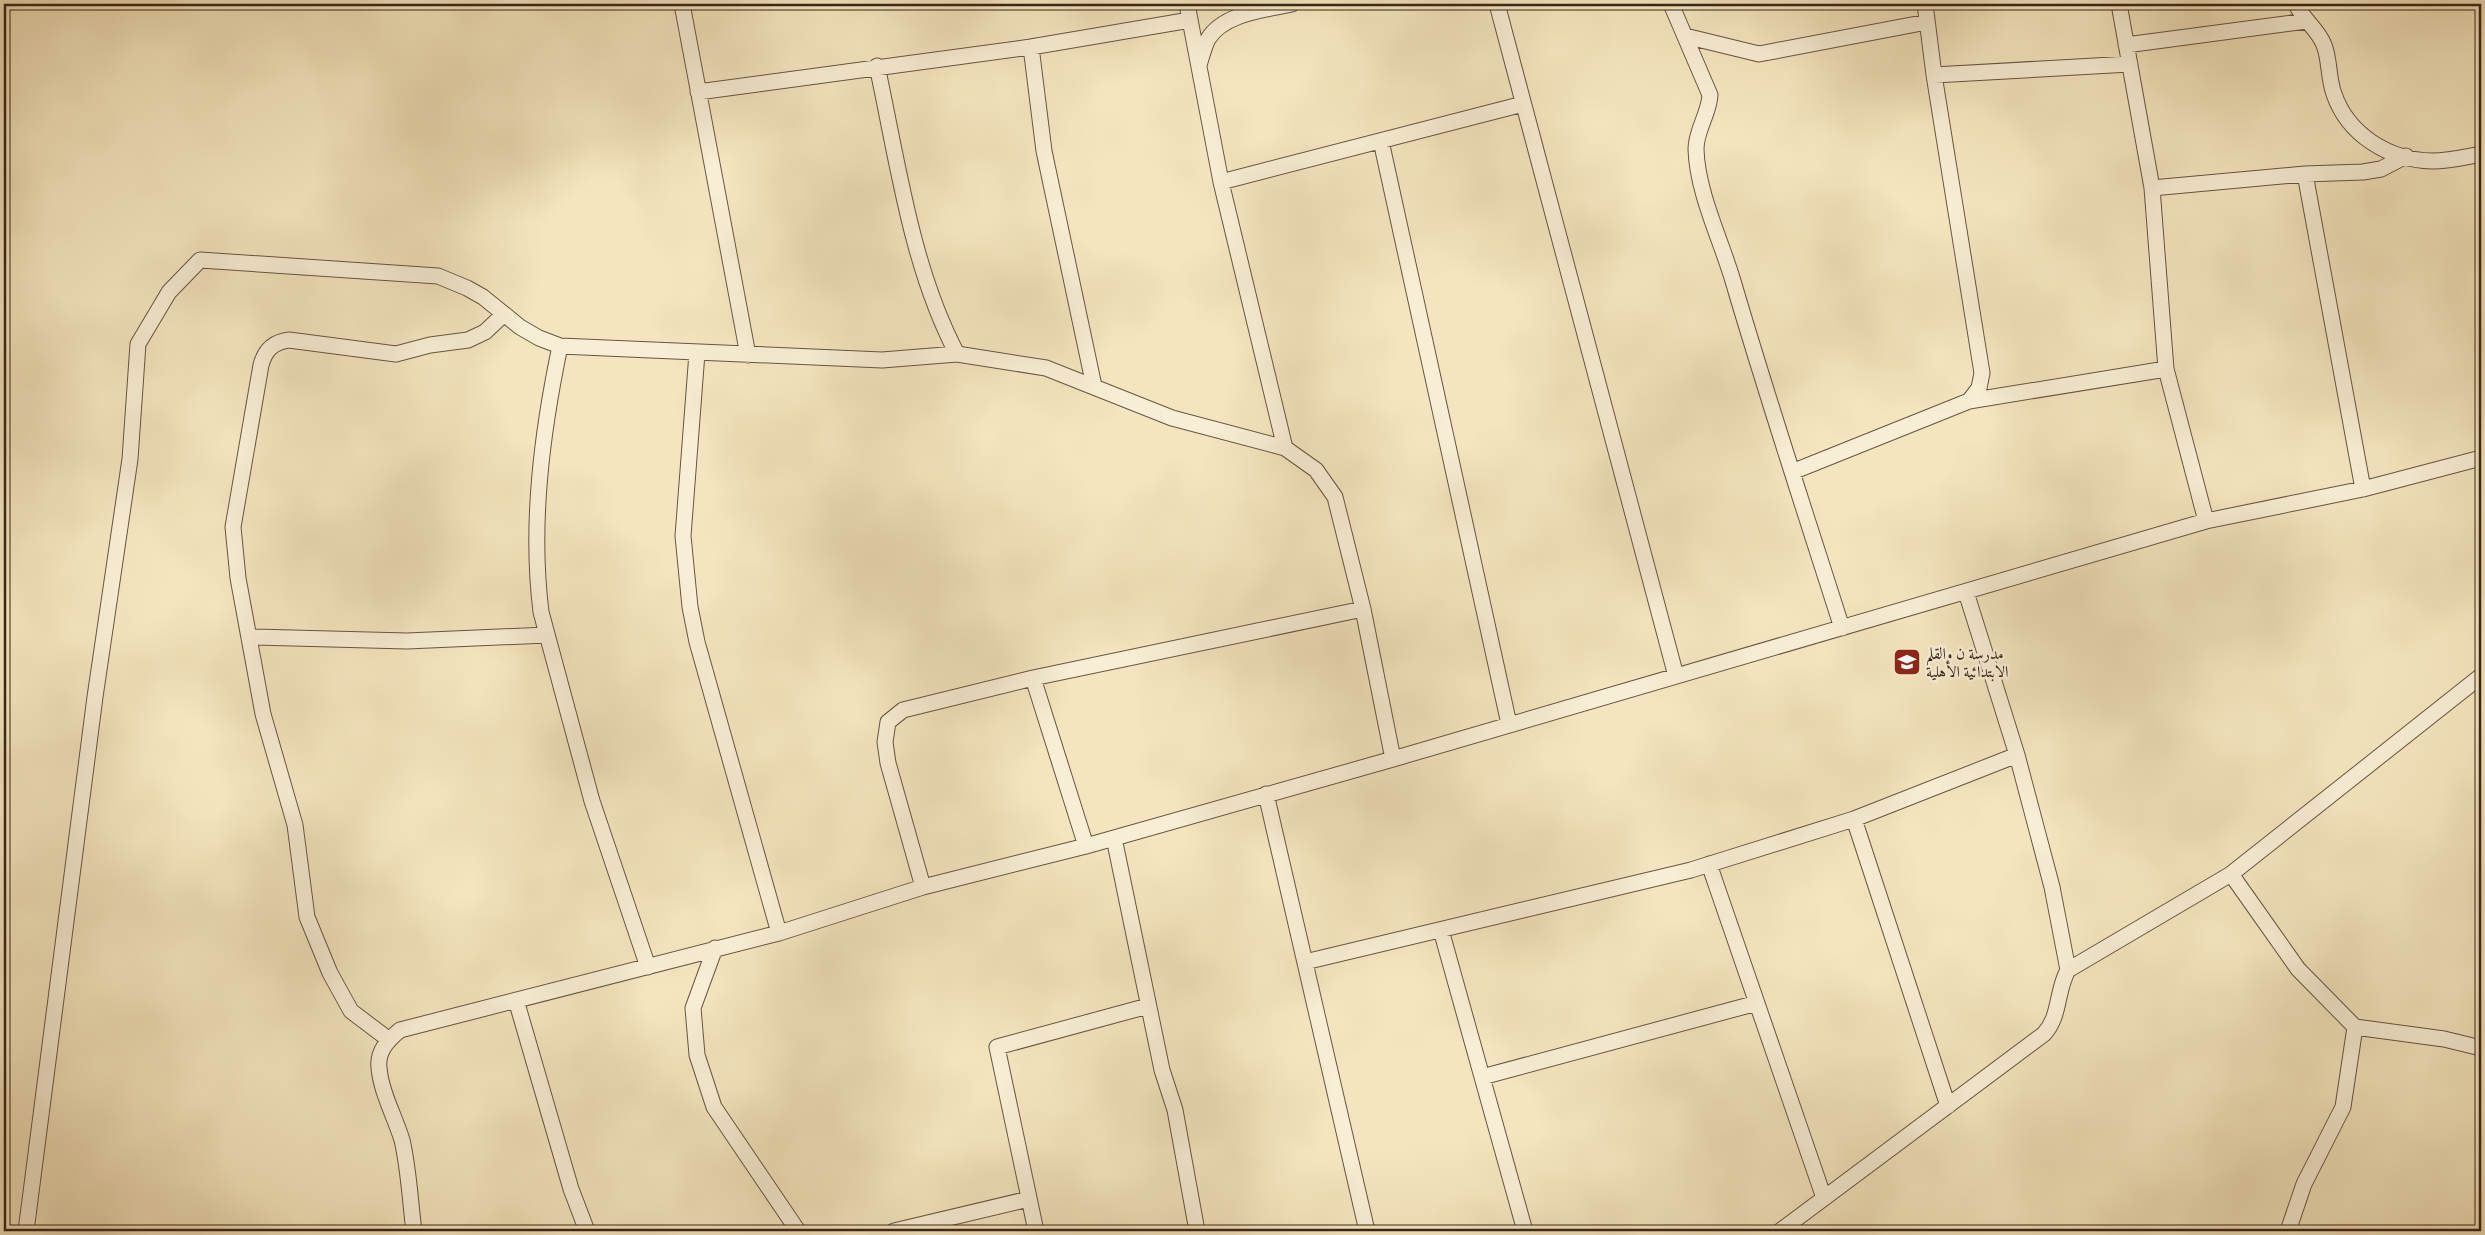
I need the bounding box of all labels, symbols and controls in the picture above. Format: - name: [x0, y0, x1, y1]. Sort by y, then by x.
- place label: مدرسة ن والقلم الابتدائية الأهلية: [1926, 644, 2009, 682]
- school or university icon: مدرسة ن والقلم الابتدائية الأهلية: [1892, 647, 1922, 677]

